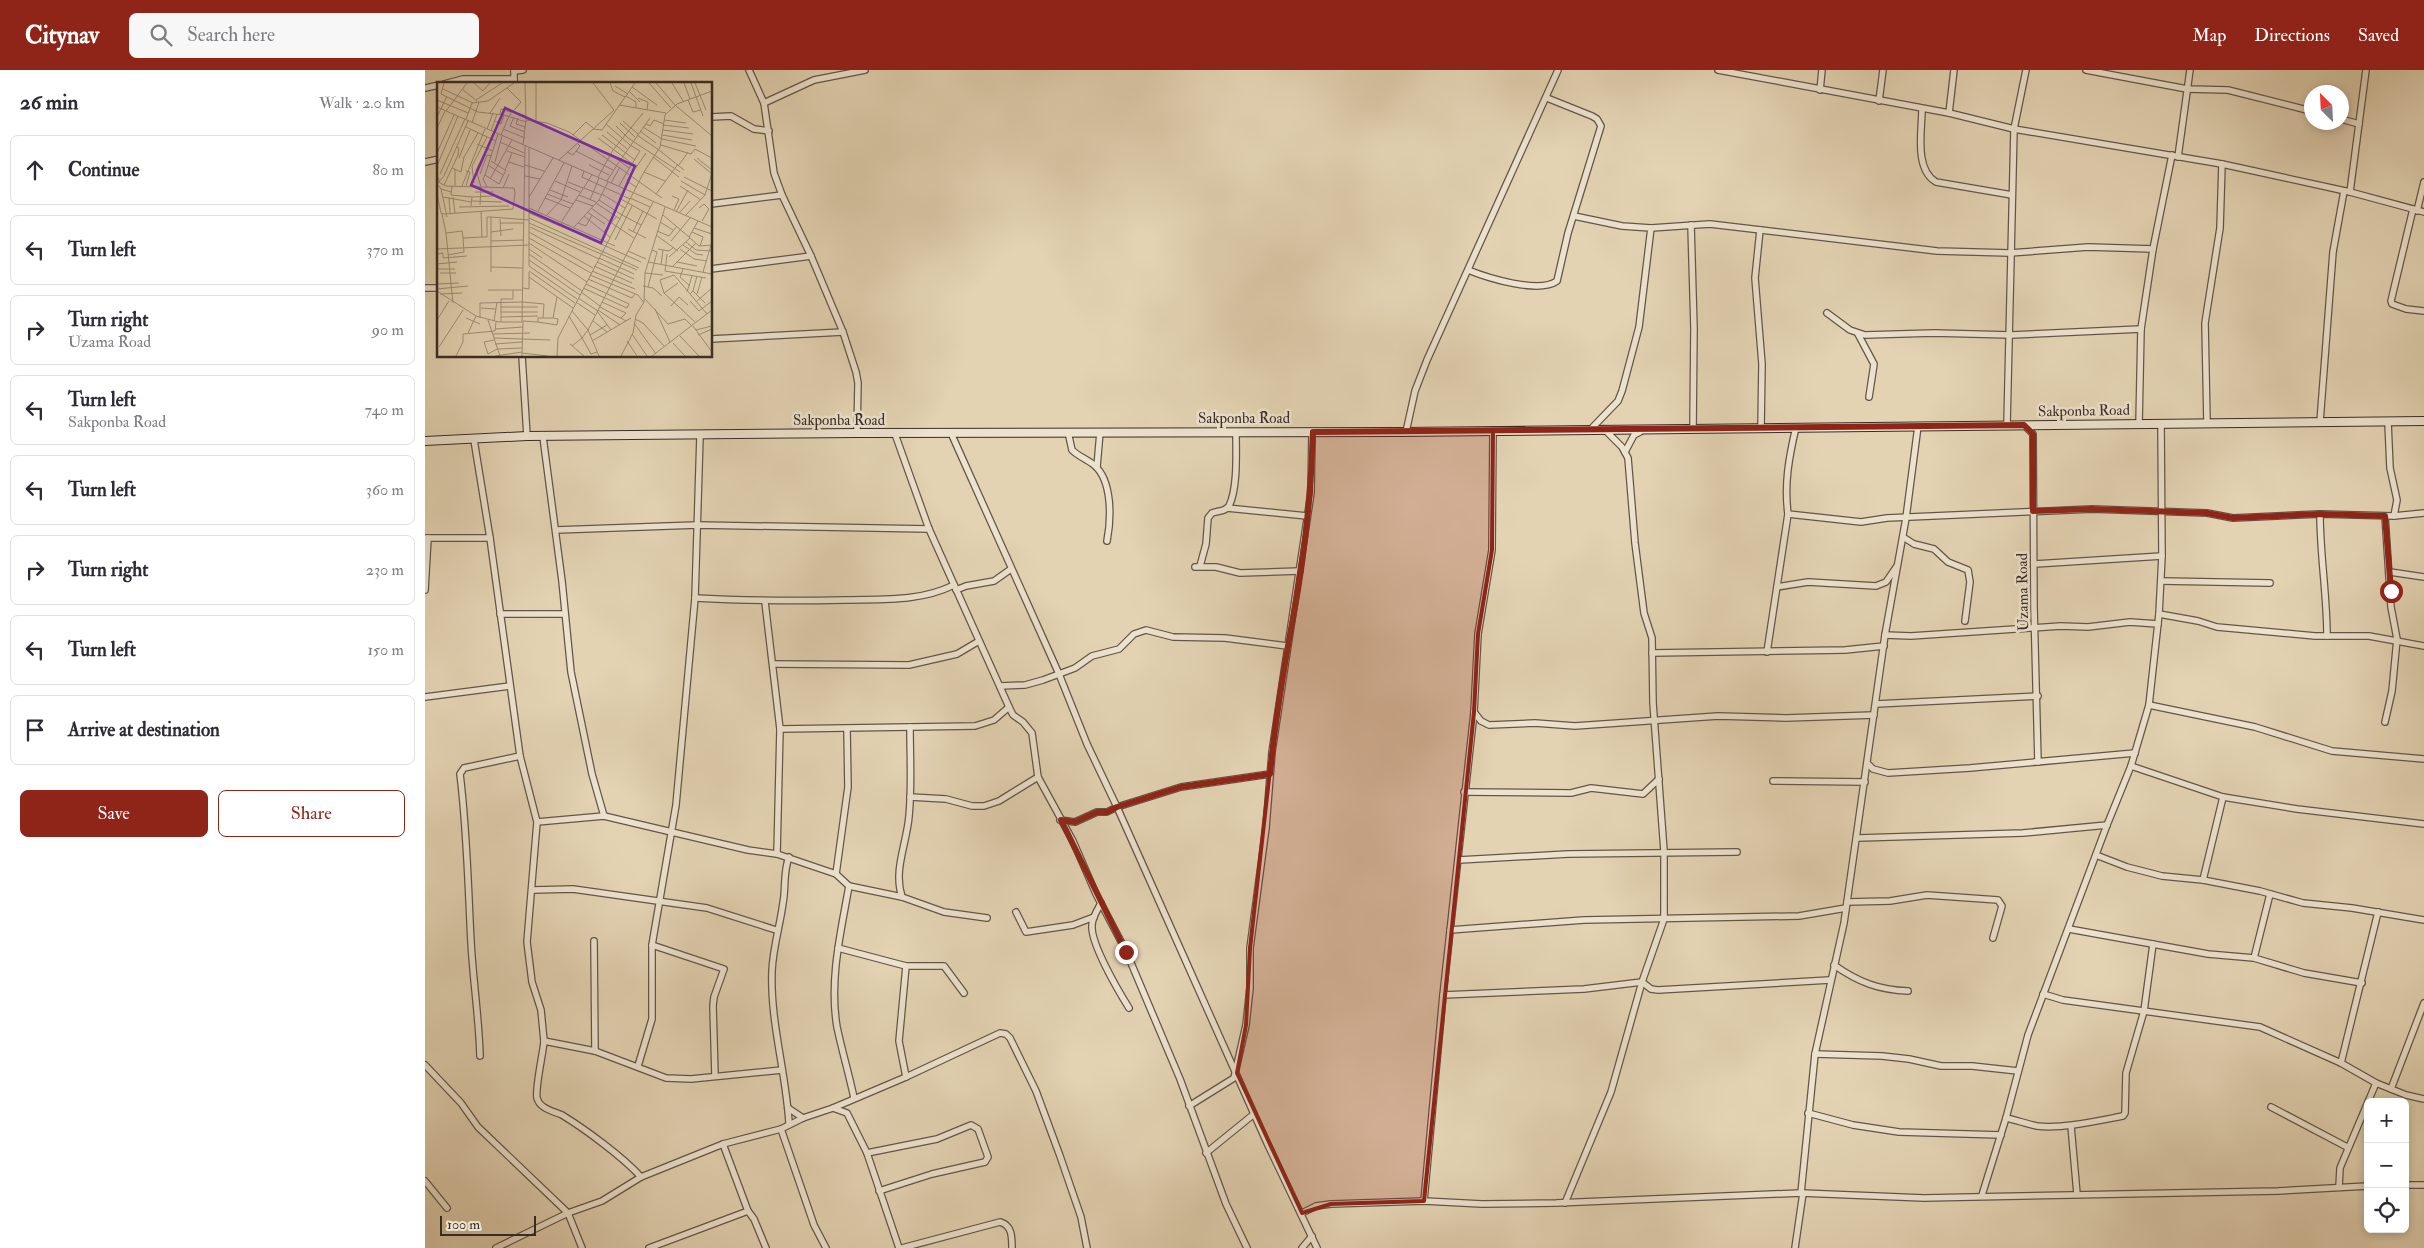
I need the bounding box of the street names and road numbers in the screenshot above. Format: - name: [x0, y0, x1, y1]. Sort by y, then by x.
- street label: Sakponba Road: [2038, 401, 2131, 422]
- street label: Sakponba Road: [1198, 409, 1291, 429]
- street label: Sakponba Road: [793, 411, 886, 431]
- street label: Uzama Road: [2013, 552, 2033, 631]

